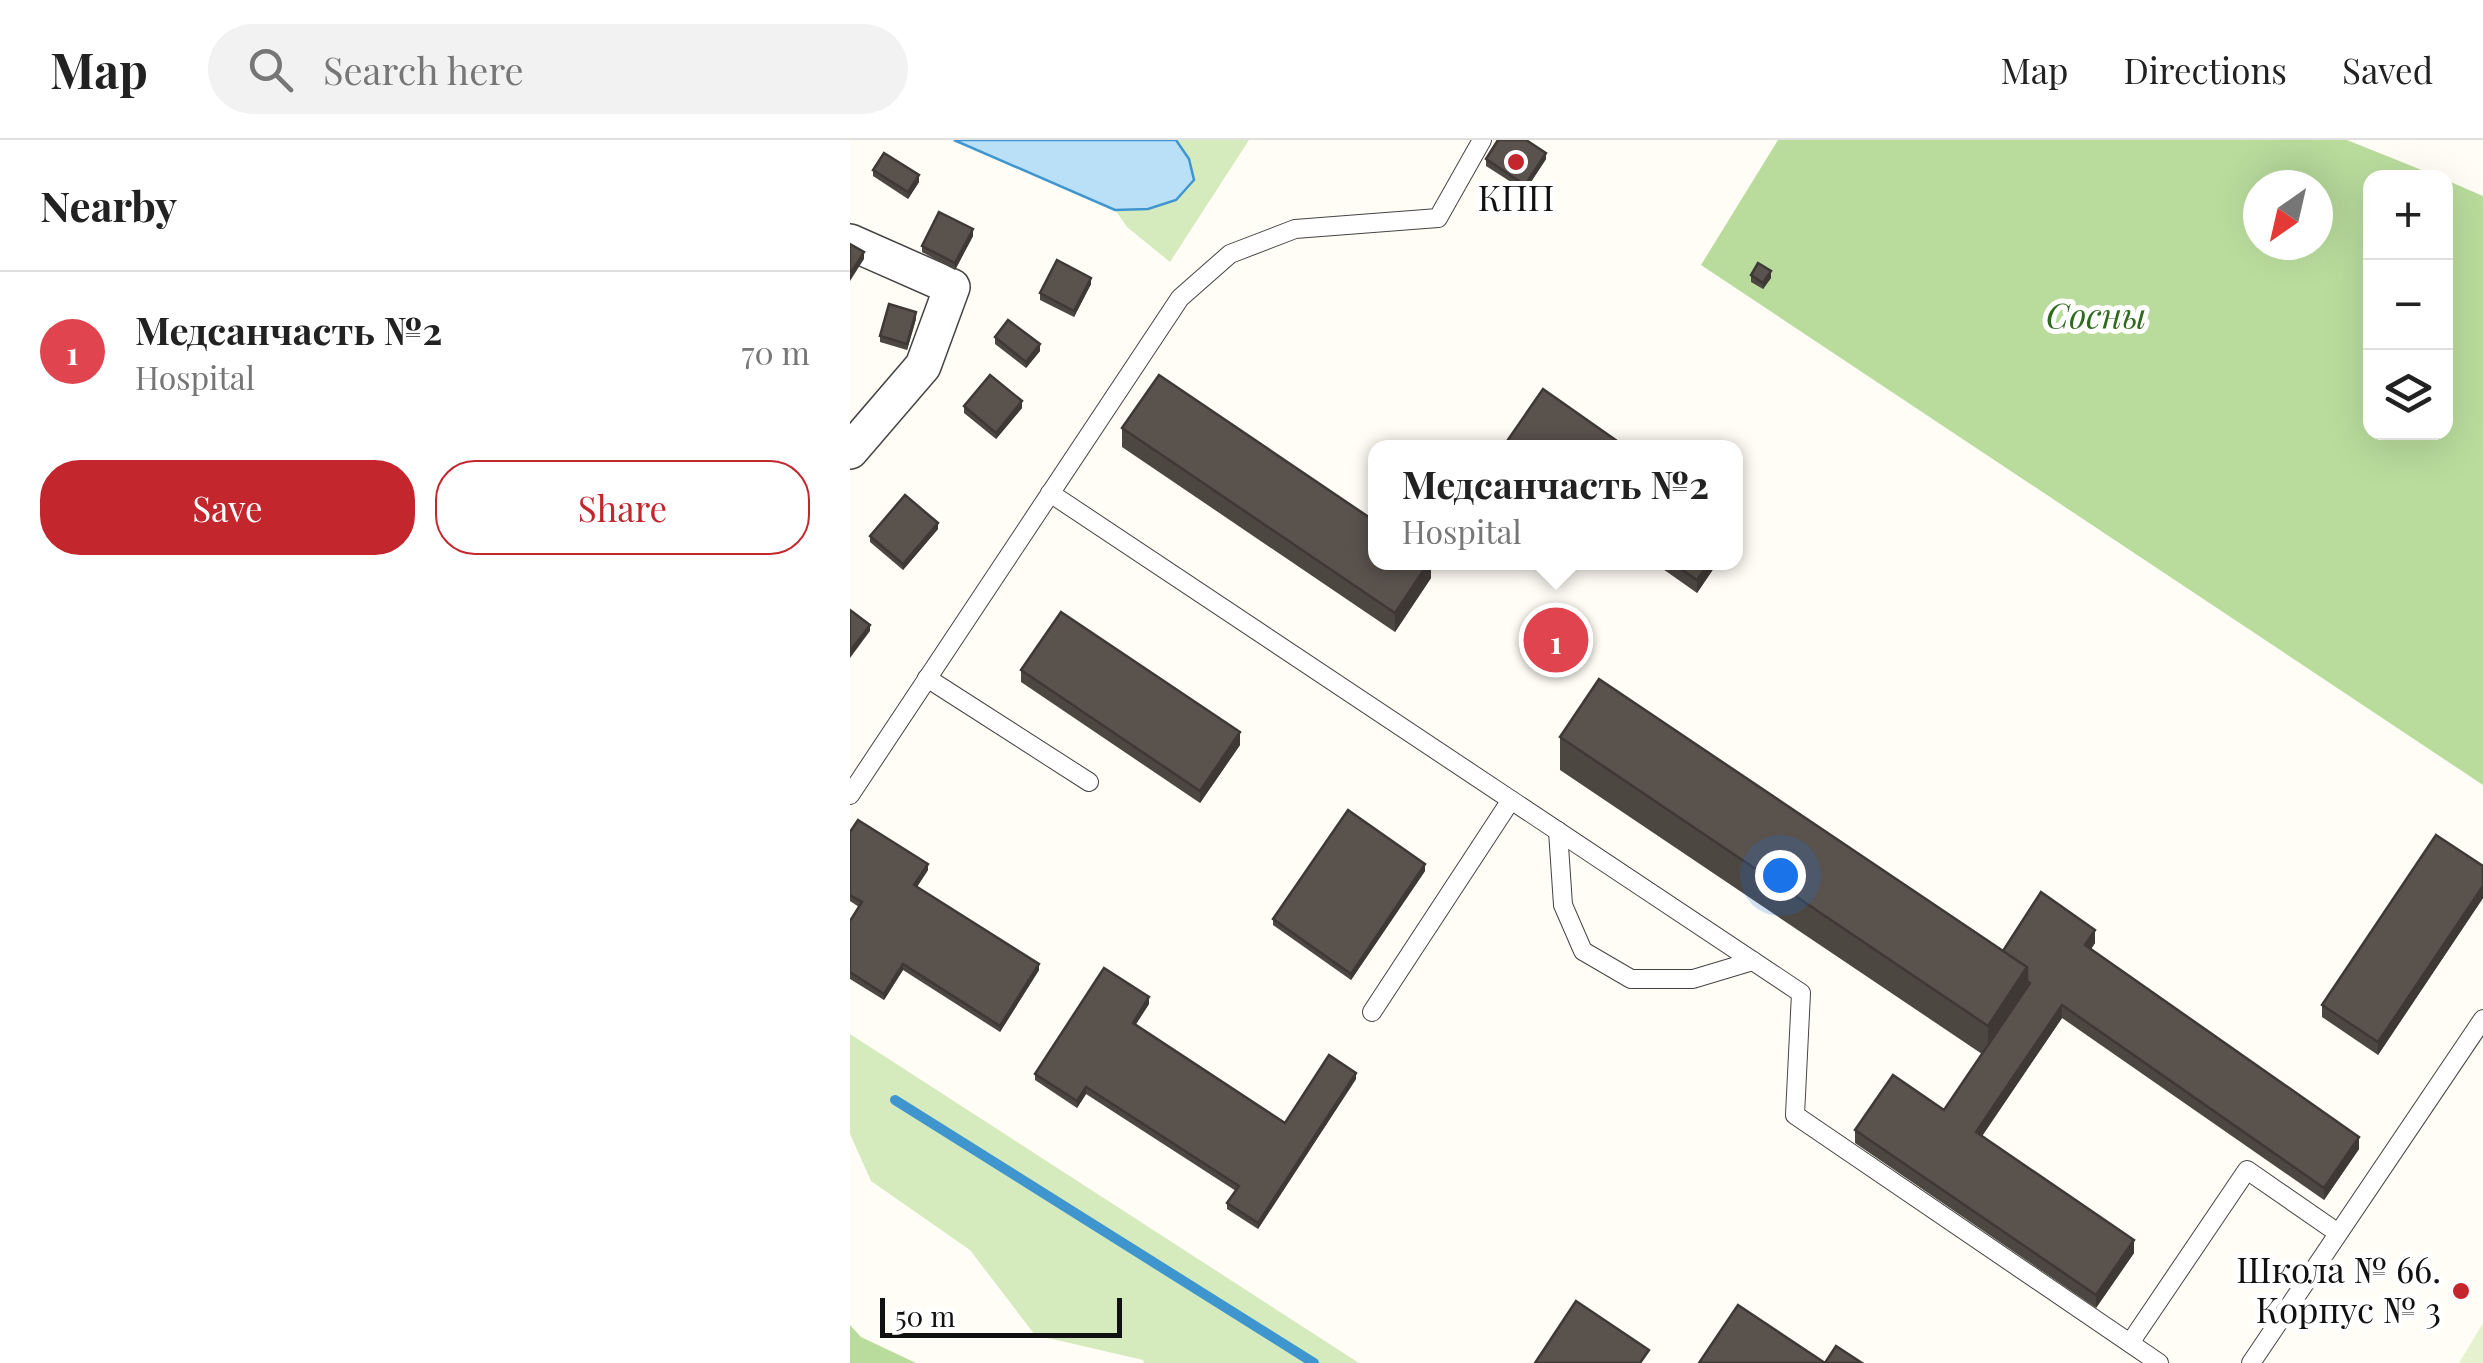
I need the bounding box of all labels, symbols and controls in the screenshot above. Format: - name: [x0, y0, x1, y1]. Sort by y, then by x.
- search box: [208, 24, 908, 114]
- text: Map: [50, 37, 148, 101]
- icon: search: [243, 42, 298, 97]
- text: Search here: [323, 44, 524, 95]
- text: Map: [2000, 46, 2068, 93]
- text: Directions: [2123, 46, 2287, 93]
- text: Saved: [2342, 46, 2433, 93]
- marker: КПП: [1505, 151, 1527, 173]
- north arrow: [2243, 170, 2333, 260]
- map controls: [2363, 170, 2453, 440]
- button: +: [2363, 170, 2453, 260]
- place label: КПП: [1478, 173, 1554, 220]
- text: Nearby: [40, 177, 177, 233]
- button: −: [2363, 260, 2453, 350]
- park label: Сосны: [2046, 291, 2146, 338]
- text: Медсанчасть №2: [135, 304, 442, 355]
- text: 1: [66, 330, 79, 373]
- text: 70 m: [741, 330, 810, 373]
- button: layers: [2363, 350, 2453, 440]
- text: Hospital: [135, 355, 255, 398]
- popup: [1368, 440, 1743, 570]
- text: Медсанчасть №2: [1402, 458, 1709, 509]
- button: Save: [40, 460, 415, 555]
- button: Share: [435, 460, 810, 555]
- text: Hospital: [1402, 509, 1522, 552]
- pin: 1: [1524, 602, 1588, 678]
- your location: [1755, 850, 1806, 901]
- place label: Школа № 66. Корпус № 3: [2236, 1245, 2441, 1332]
- marker: Школа № 66. Корпус № 3: [2450, 1280, 2472, 1302]
- scale bar: [880, 1293, 1122, 1338]
- text: 50 m: [895, 1297, 955, 1334]

